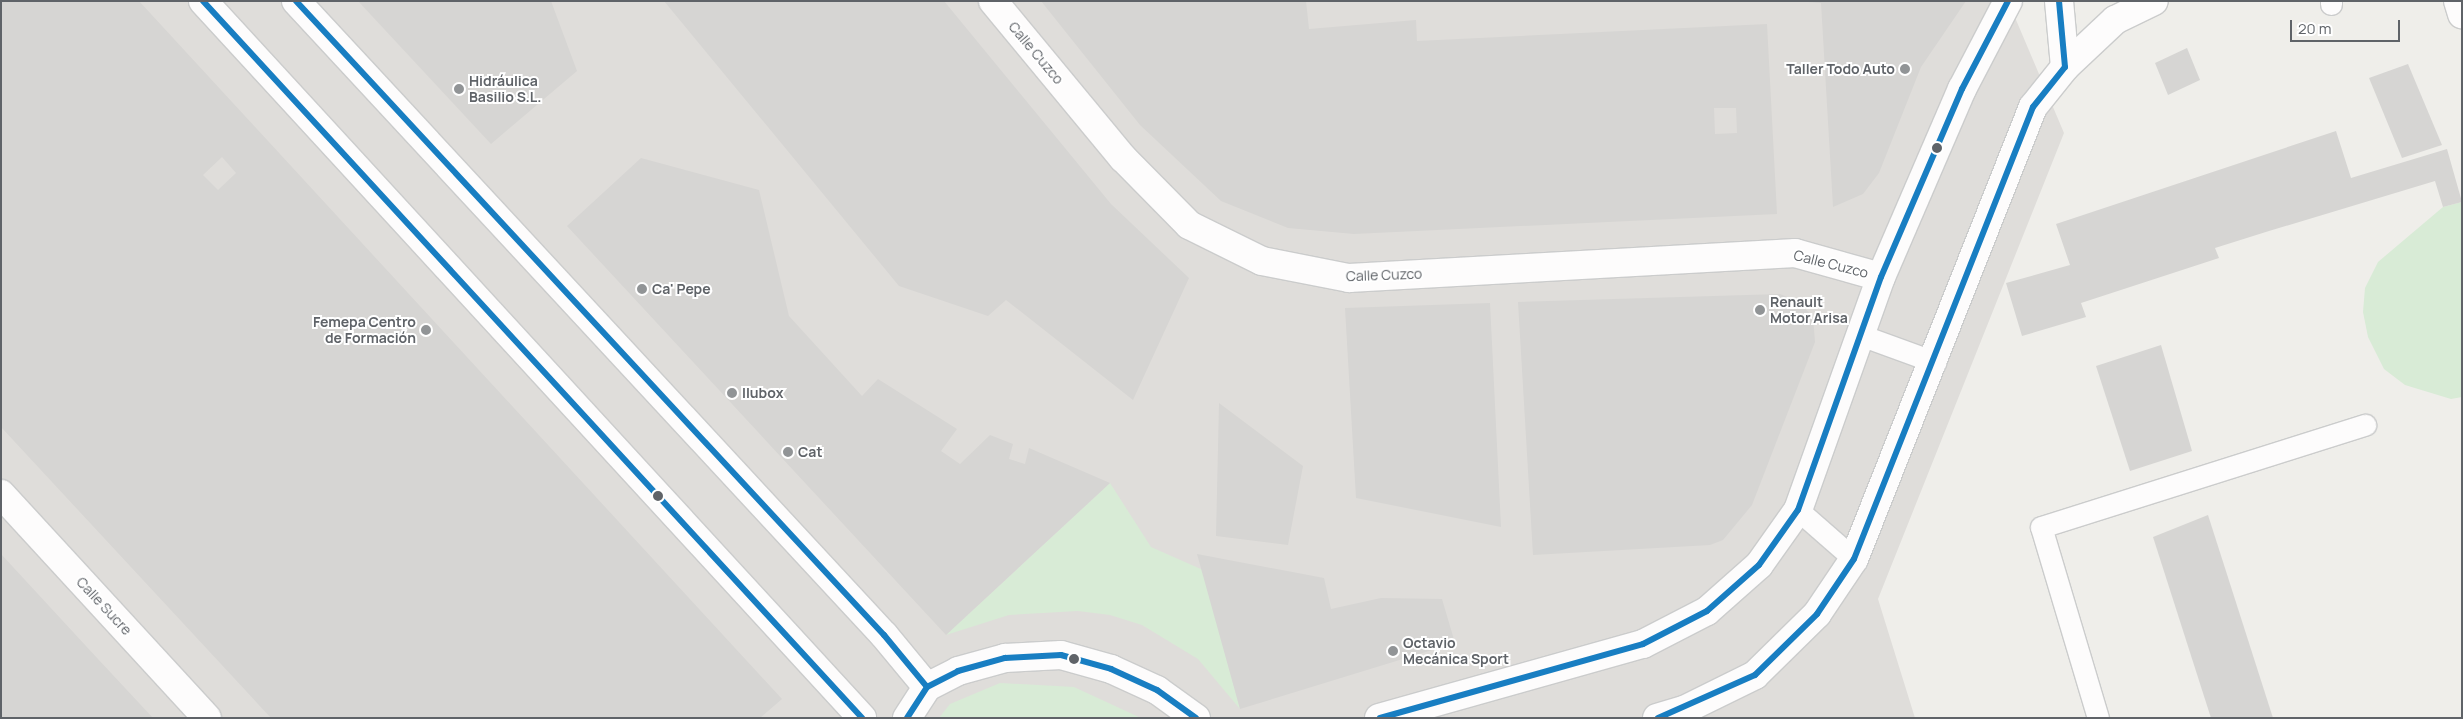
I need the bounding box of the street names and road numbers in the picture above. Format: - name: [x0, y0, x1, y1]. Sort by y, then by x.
- street label: Calle Cuzco: [1005, 18, 1067, 88]
- street label: Calle Cuzco: [1792, 247, 1870, 281]
- street label: Calle Cuzco: [1346, 265, 1422, 285]
- street label: Calle Sucre: [73, 574, 135, 638]

